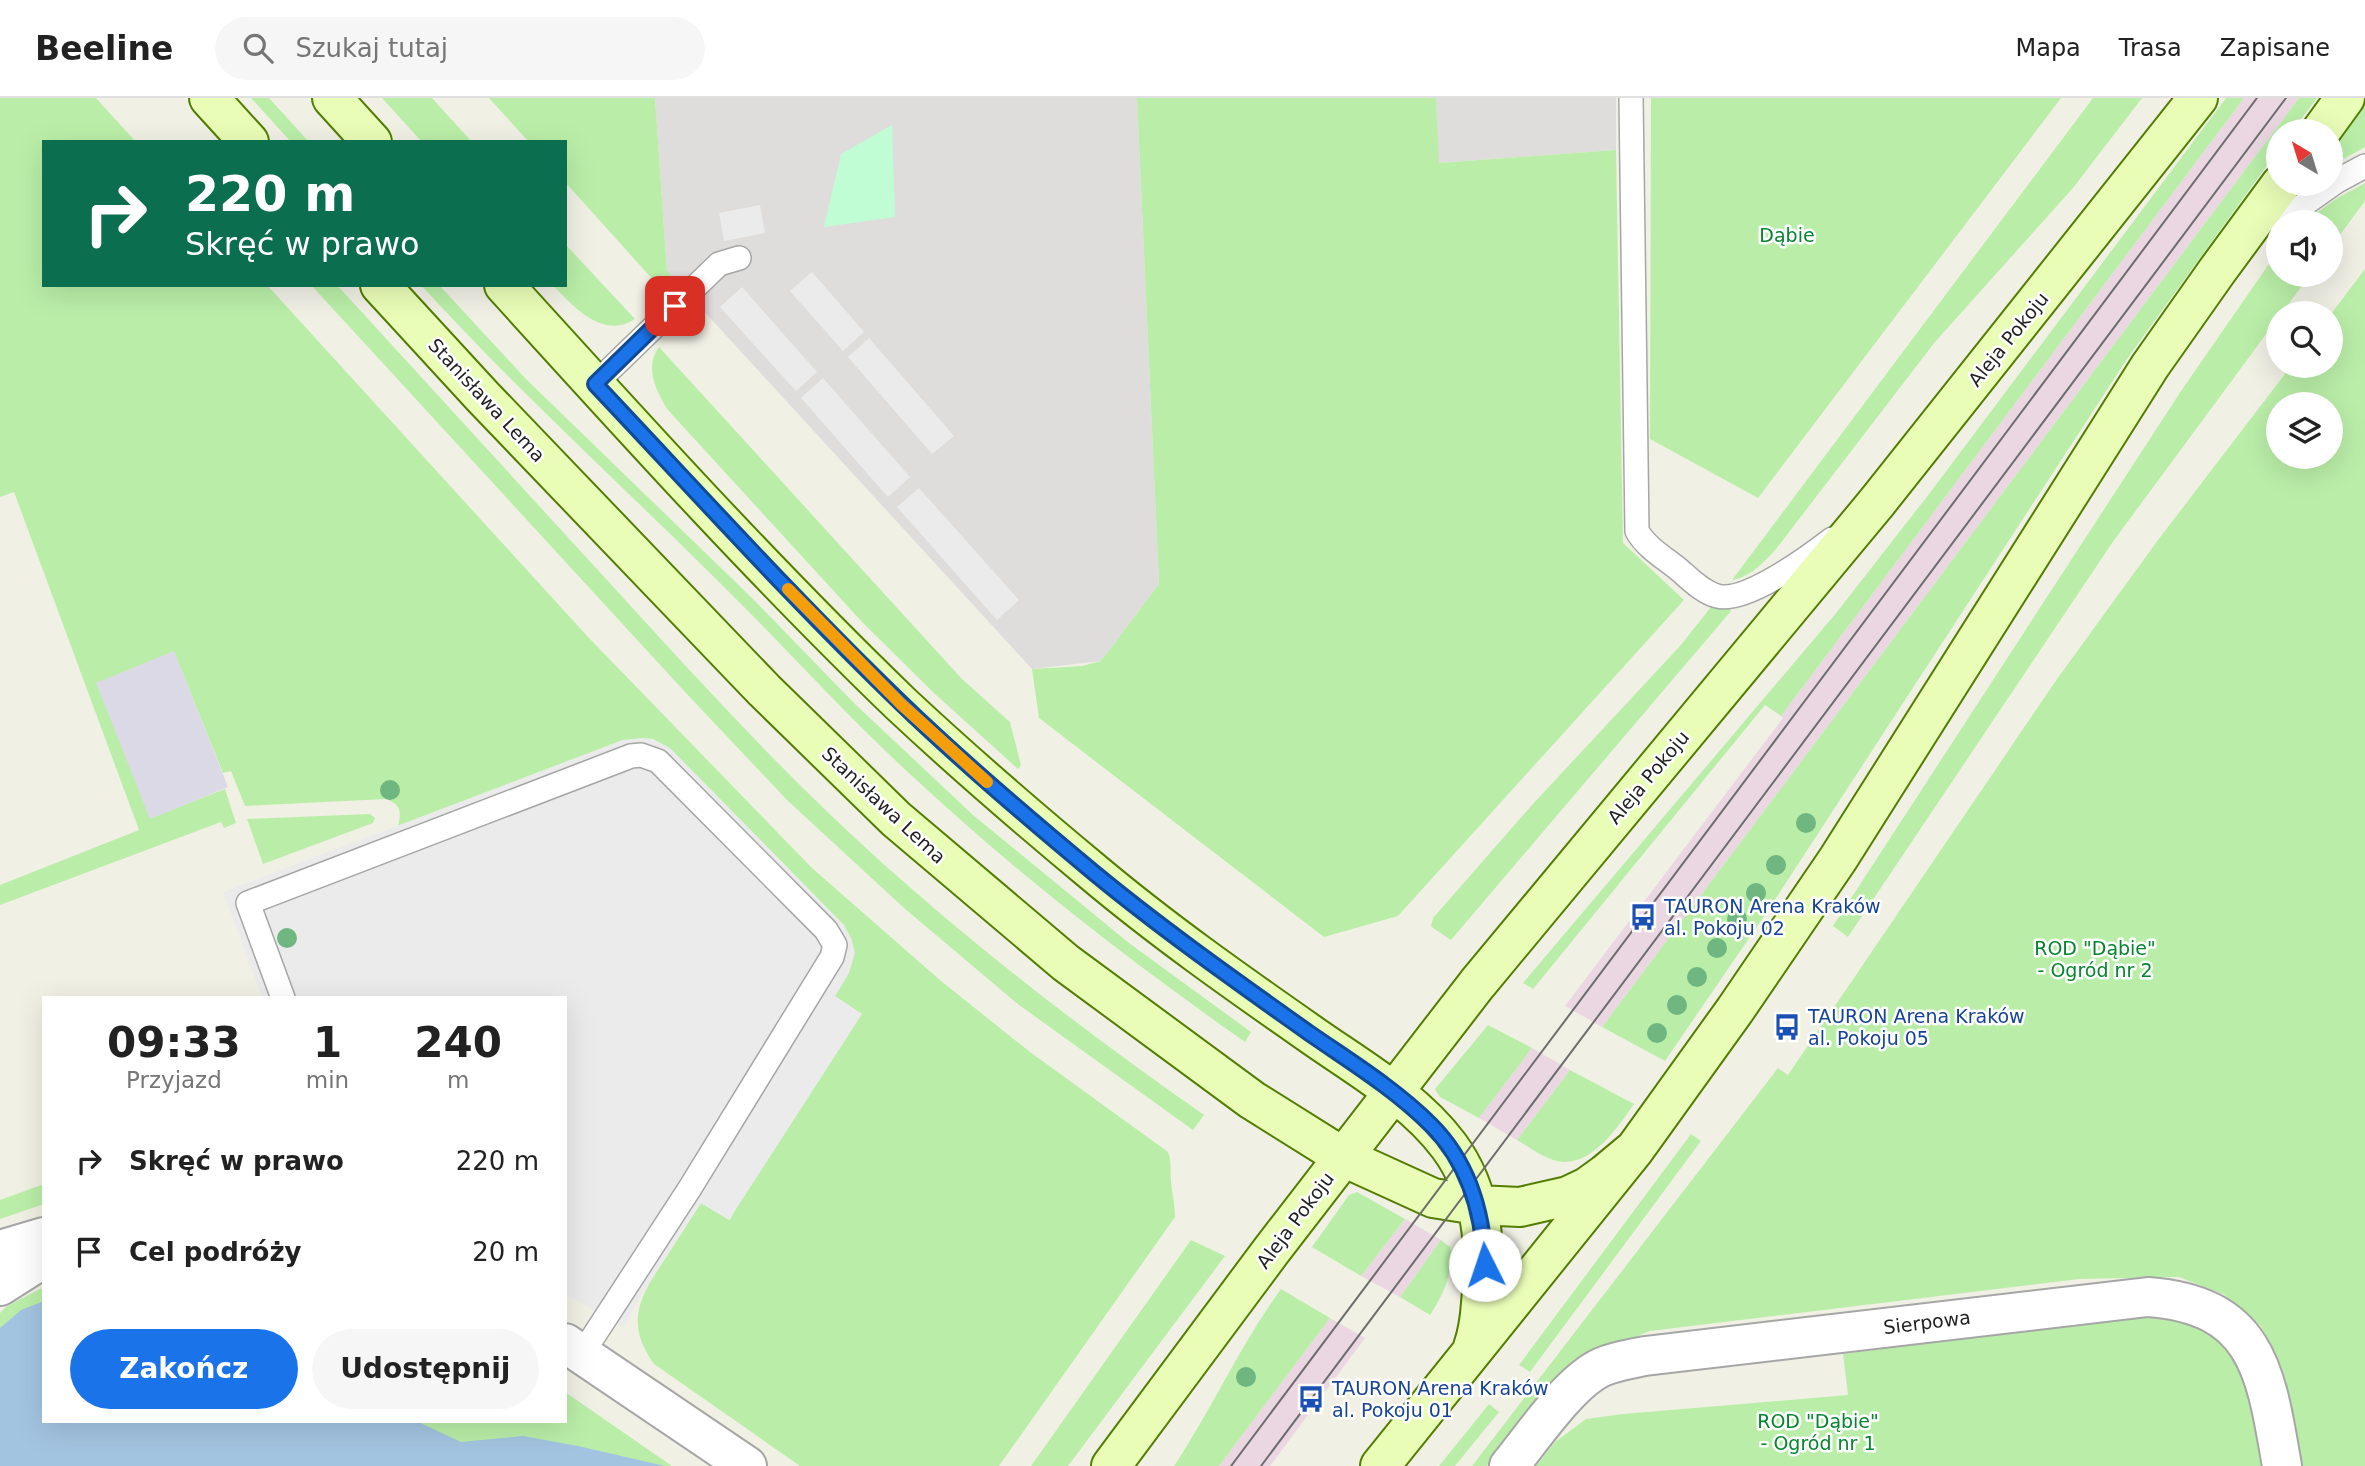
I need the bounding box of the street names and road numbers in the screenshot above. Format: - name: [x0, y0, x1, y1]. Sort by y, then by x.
- street label: Aleja Pokoju: [1963, 288, 2053, 390]
- street label: Stanisława Lema: [424, 334, 550, 466]
- street label: Aleja Pokoju: [1603, 726, 1693, 828]
- street label: Stanisława Lema: [818, 742, 950, 868]
- street label: Aleja Pokoju: [1252, 1168, 1338, 1272]
- street label: Sierpowa: [1882, 1306, 1972, 1338]

